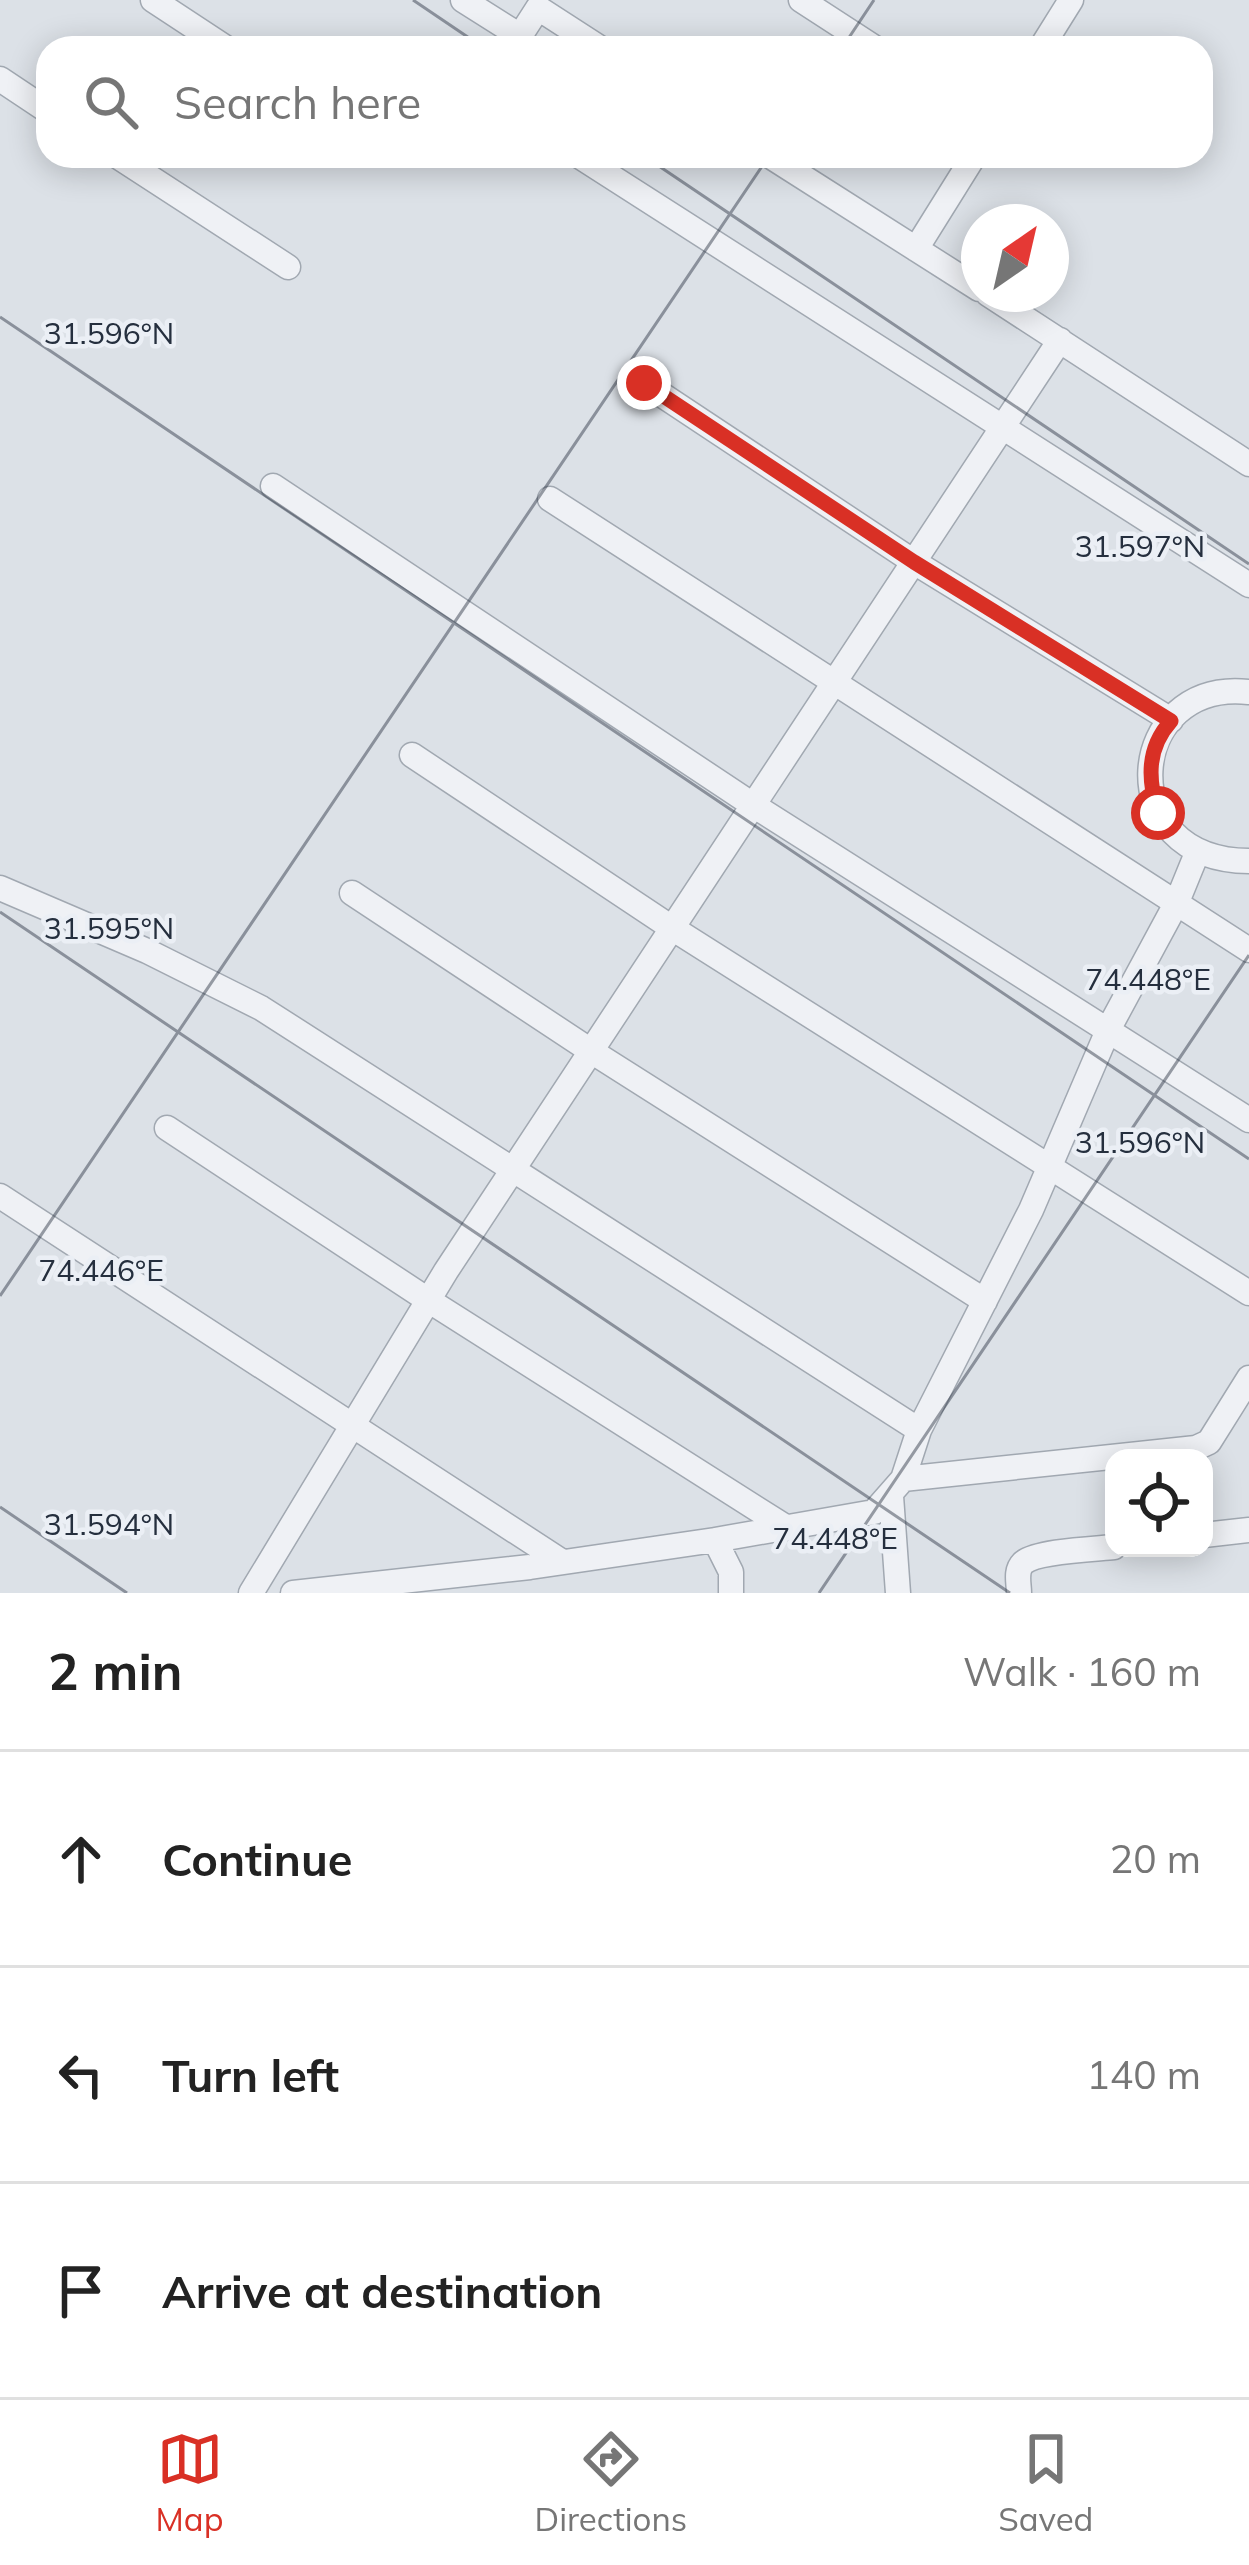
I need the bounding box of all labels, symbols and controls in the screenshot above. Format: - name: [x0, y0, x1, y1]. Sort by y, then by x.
- search box: [36, 36, 1213, 168]
- icon: search: [78, 69, 144, 135]
- text: Search here: [174, 74, 421, 130]
- north arrow: [961, 204, 1069, 312]
- text: 31.596°N: [44, 314, 174, 352]
- route end: [617, 356, 671, 410]
- text: 31.597°N: [1075, 527, 1205, 565]
- route start: [1131, 786, 1185, 840]
- text: 31.595°N: [44, 909, 174, 947]
- text: 74.448°E: [1085, 960, 1211, 998]
- text: 31.596°N: [1075, 1123, 1205, 1161]
- text: 74.446°E: [38, 1251, 164, 1289]
- map controls: [1105, 1449, 1213, 1557]
- button: locate: [1105, 1449, 1213, 1557]
- text: 31.594°N: [44, 1505, 174, 1543]
- text: 74.448°E: [772, 1519, 898, 1557]
- text: 2 min: [48, 1639, 183, 1703]
- text: Walk · 160 m: [963, 1647, 1201, 1696]
- icon: ahead: [48, 1826, 114, 1892]
- text: Continue: [162, 1831, 352, 1887]
- text: 20 m: [1110, 1834, 1201, 1883]
- icon: left: [48, 2042, 114, 2108]
- text: Turn left: [162, 2047, 339, 2103]
- text: 140 m: [1086, 2050, 1201, 2099]
- icon: arrive: [48, 2258, 114, 2324]
- text: Arrive at destination: [162, 2263, 602, 2319]
- tab: Map: [156, 2426, 223, 2539]
- tab: Directions: [535, 2426, 687, 2539]
- tab: Saved: [998, 2426, 1093, 2539]

